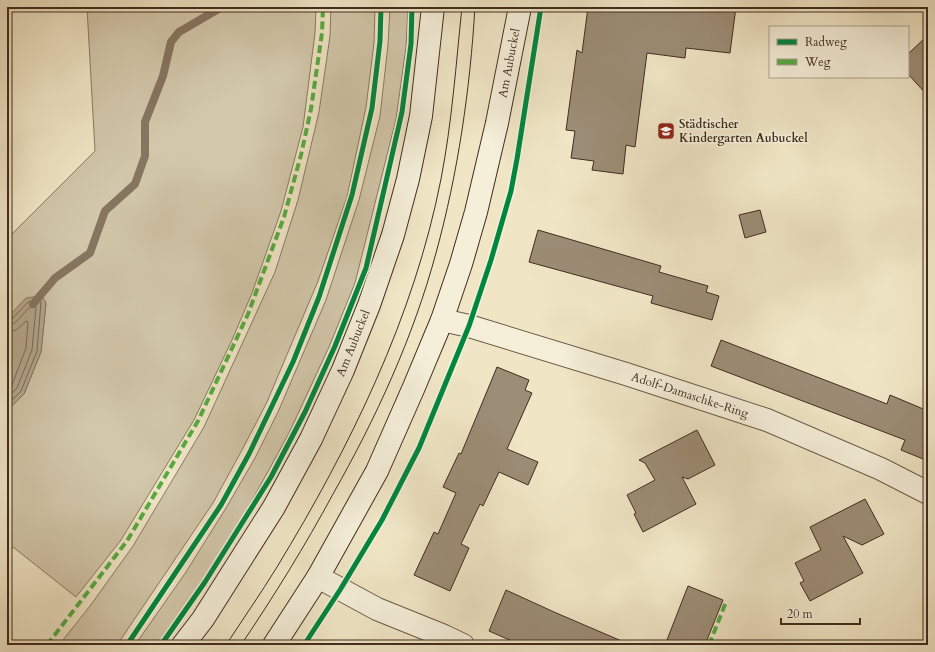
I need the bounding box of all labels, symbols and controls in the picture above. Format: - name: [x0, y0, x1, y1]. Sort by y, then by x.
- legend: [769, 26, 909, 78]
- street label: Am Aubuckel: [494, 27, 524, 99]
- text: Radweg: [805, 34, 847, 50]
- text: Weg: [804, 54, 831, 70]
- place label: Städtischer Kindergarten Aubuckel: [679, 116, 808, 146]
- school or university icon: Städtischer Kindergarten Aubuckel: [656, 121, 676, 141]
- street label: Am Aubuckel: [332, 307, 374, 379]
- street label: Adolf-Damaschke-Ring: [629, 368, 751, 422]
- scale bar: [781, 600, 860, 626]
- text: 20 m: [787, 606, 814, 622]

